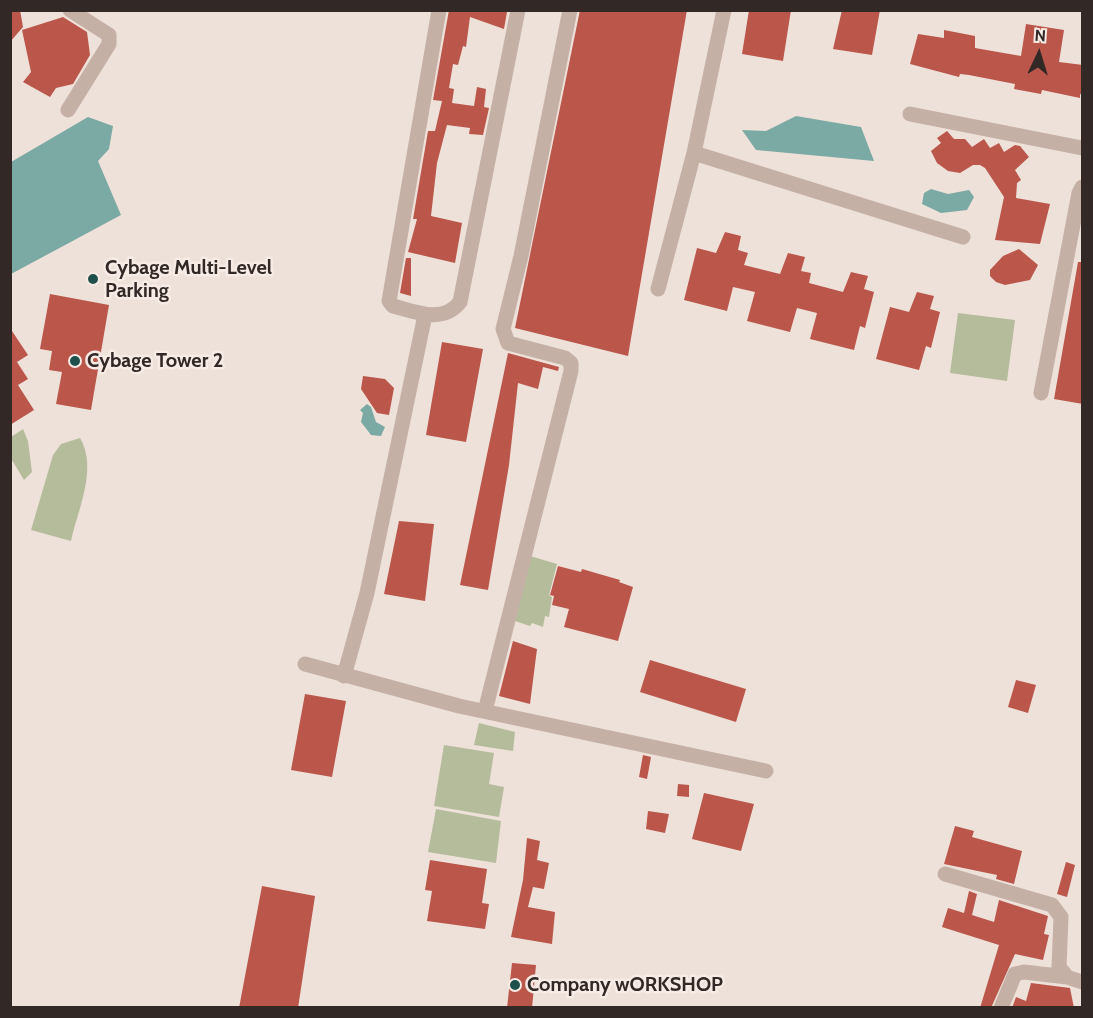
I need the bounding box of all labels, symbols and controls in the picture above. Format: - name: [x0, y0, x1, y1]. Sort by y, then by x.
- north arrow: [1009, 24, 1069, 84]
- text: N: [1034, 26, 1047, 45]
- place label: Cybage Multi-Level Parking: [105, 256, 272, 303]
- marker: Cybage Multi-Level Parking: [86, 272, 100, 286]
- place label: Cybage Tower 2: [87, 349, 223, 373]
- marker: Cybage Tower 2: [68, 354, 82, 368]
- place label: Company wORKSHOP: [527, 973, 723, 997]
- marker: Company wORKSHOP: [508, 978, 522, 992]

